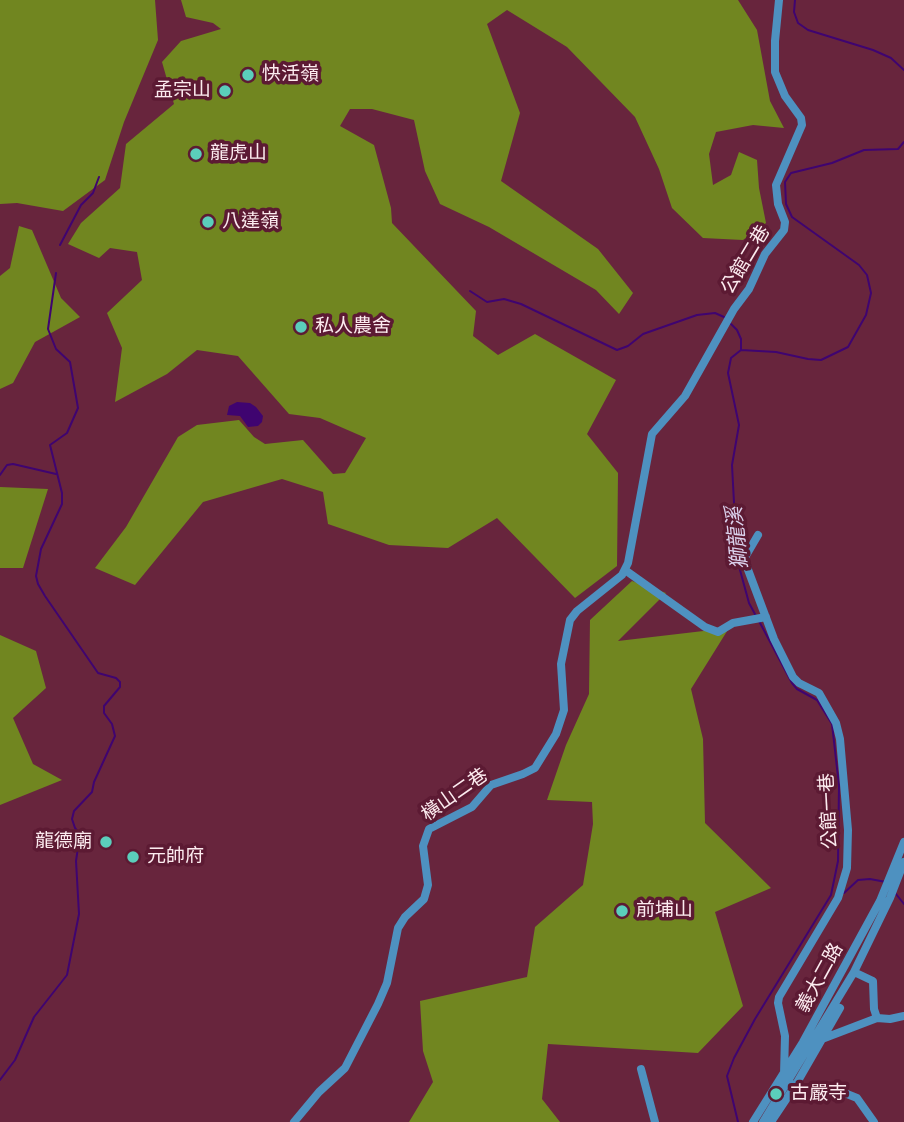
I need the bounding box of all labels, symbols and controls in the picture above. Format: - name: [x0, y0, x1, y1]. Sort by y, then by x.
- place label: 快活嶺: [262, 64, 319, 86]
- marker: 快活嶺: [240, 67, 256, 83]
- place label: 孟宗山: [154, 80, 211, 102]
- marker: 孟宗山: [217, 83, 233, 99]
- place label: 龍虎山: [210, 143, 267, 165]
- marker: 龍虎山: [188, 146, 204, 162]
- place label: 八達嶺: [222, 211, 279, 233]
- marker: 八達嶺: [200, 214, 216, 230]
- street label: 公館二巷: [717, 222, 775, 298]
- place label: 私人農舍: [315, 316, 391, 338]
- marker: 私人農舍: [293, 319, 309, 335]
- water label: 獅龍溪: [722, 505, 754, 571]
- street label: 橫山二巷: [417, 764, 493, 826]
- street label: 公館一巷: [816, 772, 842, 850]
- place label: 龍德廟: [35, 831, 92, 853]
- marker: 龍德廟: [98, 834, 114, 850]
- place label: 元帥府: [147, 846, 204, 868]
- marker: 元帥府: [125, 849, 141, 865]
- place label: 前埔山: [636, 900, 693, 922]
- marker: 前埔山: [614, 903, 630, 919]
- street label: 義大二路: [792, 939, 848, 1017]
- place label: 古嚴寺: [790, 1083, 847, 1105]
- marker: 古嚴寺: [768, 1086, 784, 1102]

